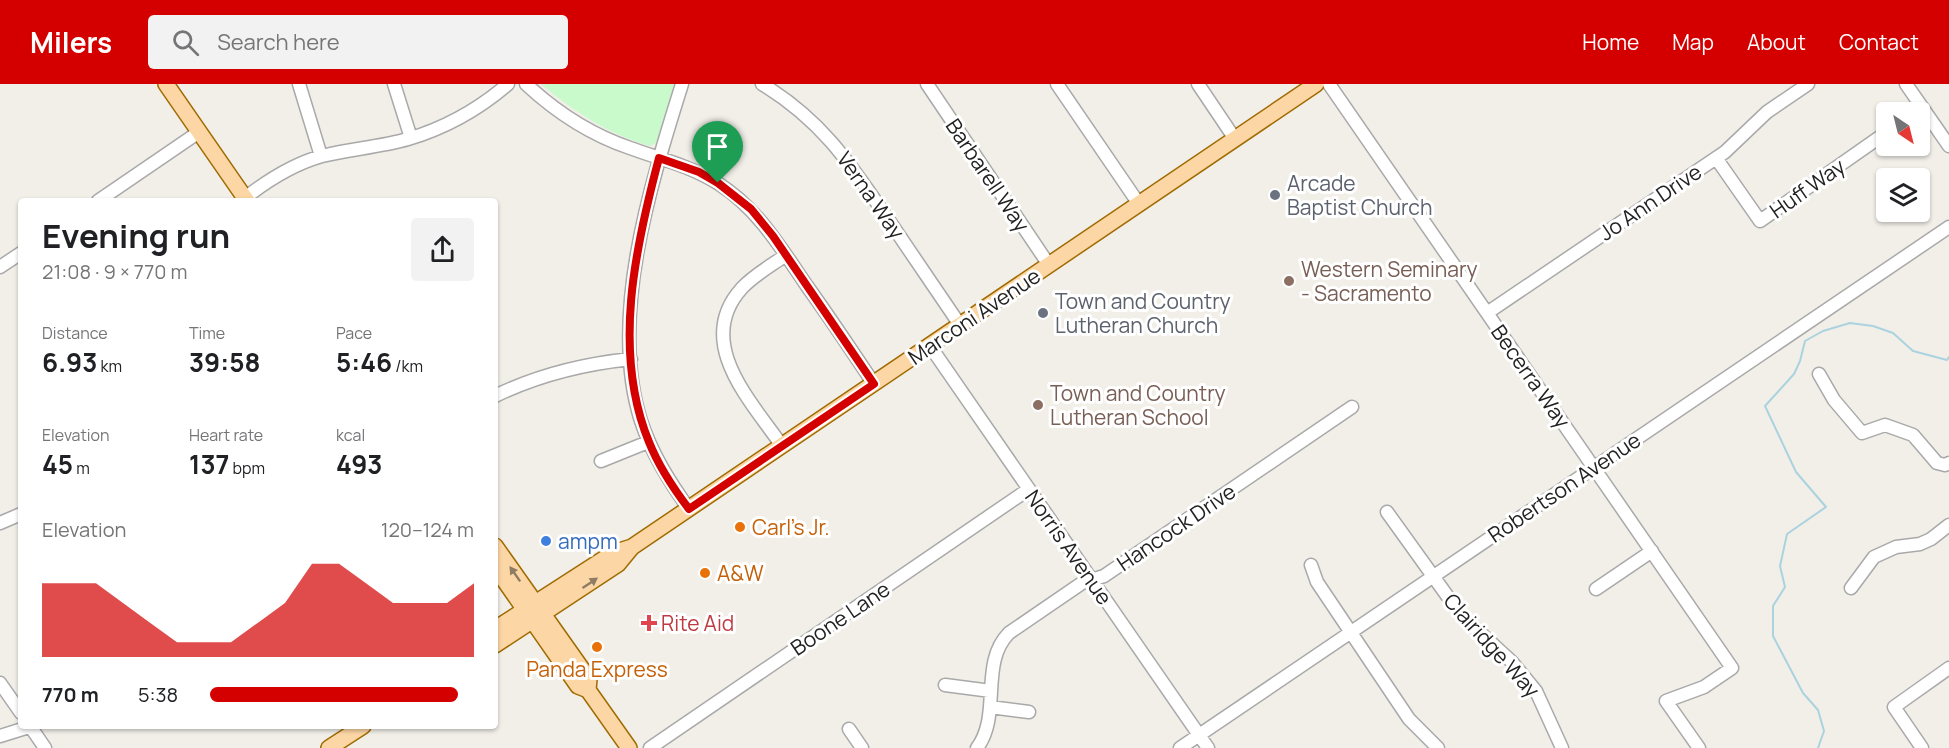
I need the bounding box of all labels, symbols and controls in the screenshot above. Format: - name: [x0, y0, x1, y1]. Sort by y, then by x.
- search box: [148, 15, 568, 69]
- text: Milers: [30, 23, 112, 61]
- icon: search: [169, 26, 202, 59]
- text: Search here: [217, 27, 340, 57]
- text: Home: [1582, 28, 1639, 56]
- text: Map: [1672, 28, 1714, 56]
- text: About: [1747, 28, 1806, 56]
- text: Contact: [1839, 28, 1919, 56]
- north arrow: [1876, 102, 1930, 156]
- map controls: [1876, 102, 1930, 222]
- street label: Barbarell Way: [940, 113, 1036, 237]
- pin: [692, 121, 743, 183]
- icon: arrive: [701, 130, 734, 163]
- street label: Verna Way: [831, 146, 911, 244]
- street label: Huff Way: [1764, 152, 1850, 224]
- street label: Jo Ann Drive: [1593, 157, 1707, 247]
- button: layers: [1876, 168, 1930, 222]
- place label: Arcade Baptist Church: [1287, 169, 1432, 221]
- marker: Arcade Baptist Church: [1268, 188, 1282, 202]
- text: Evening run: [42, 213, 230, 258]
- button: share: [411, 218, 474, 281]
- place label: Western Seminary - Sacramento: [1301, 255, 1477, 307]
- text: 21:08 · 9 × 770 m: [42, 258, 187, 285]
- street label: Marconi Avenue: [902, 261, 1046, 371]
- marker: Western Seminary - Sacramento: [1282, 274, 1296, 288]
- place label: Town and Country Lutheran Church: [1055, 287, 1231, 339]
- marker: Town and Country Lutheran Church: [1036, 306, 1050, 320]
- street label: Becerra Way: [1485, 319, 1577, 433]
- text: Distance: [42, 322, 108, 344]
- text: Time: [189, 322, 225, 344]
- text: Pace: [336, 322, 372, 344]
- text: 6.93: [42, 344, 97, 380]
- text: 39:58: [189, 344, 260, 380]
- text: 5:46: [336, 344, 392, 380]
- text: km: [97, 355, 122, 377]
- text: /km: [392, 355, 423, 377]
- place label: Town and Country Lutheran School: [1050, 379, 1226, 431]
- marker: Town and Country Lutheran School: [1031, 398, 1045, 412]
- text: Elevation: [42, 424, 110, 446]
- text: Heart rate: [189, 424, 263, 446]
- text: kcal: [336, 424, 365, 446]
- street label: Robertson Avenue: [1482, 426, 1646, 548]
- text: 45: [42, 446, 73, 482]
- text: 137: [189, 446, 229, 482]
- text: 493: [336, 446, 382, 482]
- text: m: [73, 457, 90, 479]
- text: bpm: [229, 457, 265, 479]
- street label: Hancock Drive: [1111, 477, 1241, 577]
- street label: Norris Avenue: [1019, 484, 1119, 610]
- place label: Carl's Jr.: [752, 513, 830, 541]
- text: Elevation: [42, 516, 126, 543]
- text: 120–124 m: [381, 516, 474, 543]
- marker: Carl's Jr.: [733, 520, 747, 534]
- place label: ampm: [558, 527, 618, 555]
- marker: ampm: [539, 534, 553, 548]
- place label: A&W: [717, 559, 764, 587]
- marker: A&W: [698, 566, 712, 580]
- one-way arrow: [509, 567, 521, 583]
- street label: Boone Lane: [785, 575, 895, 661]
- one-way arrow: [581, 577, 597, 589]
- street label: Clairidge Way: [1438, 587, 1546, 703]
- place label: Rite Aid: [661, 609, 734, 637]
- marker: Rite Aid: [642, 616, 656, 630]
- marker: Panda Express: [590, 640, 604, 654]
- place label: Panda Express: [526, 655, 668, 683]
- text: 770 m: [42, 681, 99, 708]
- text: 5:38: [138, 681, 178, 708]

